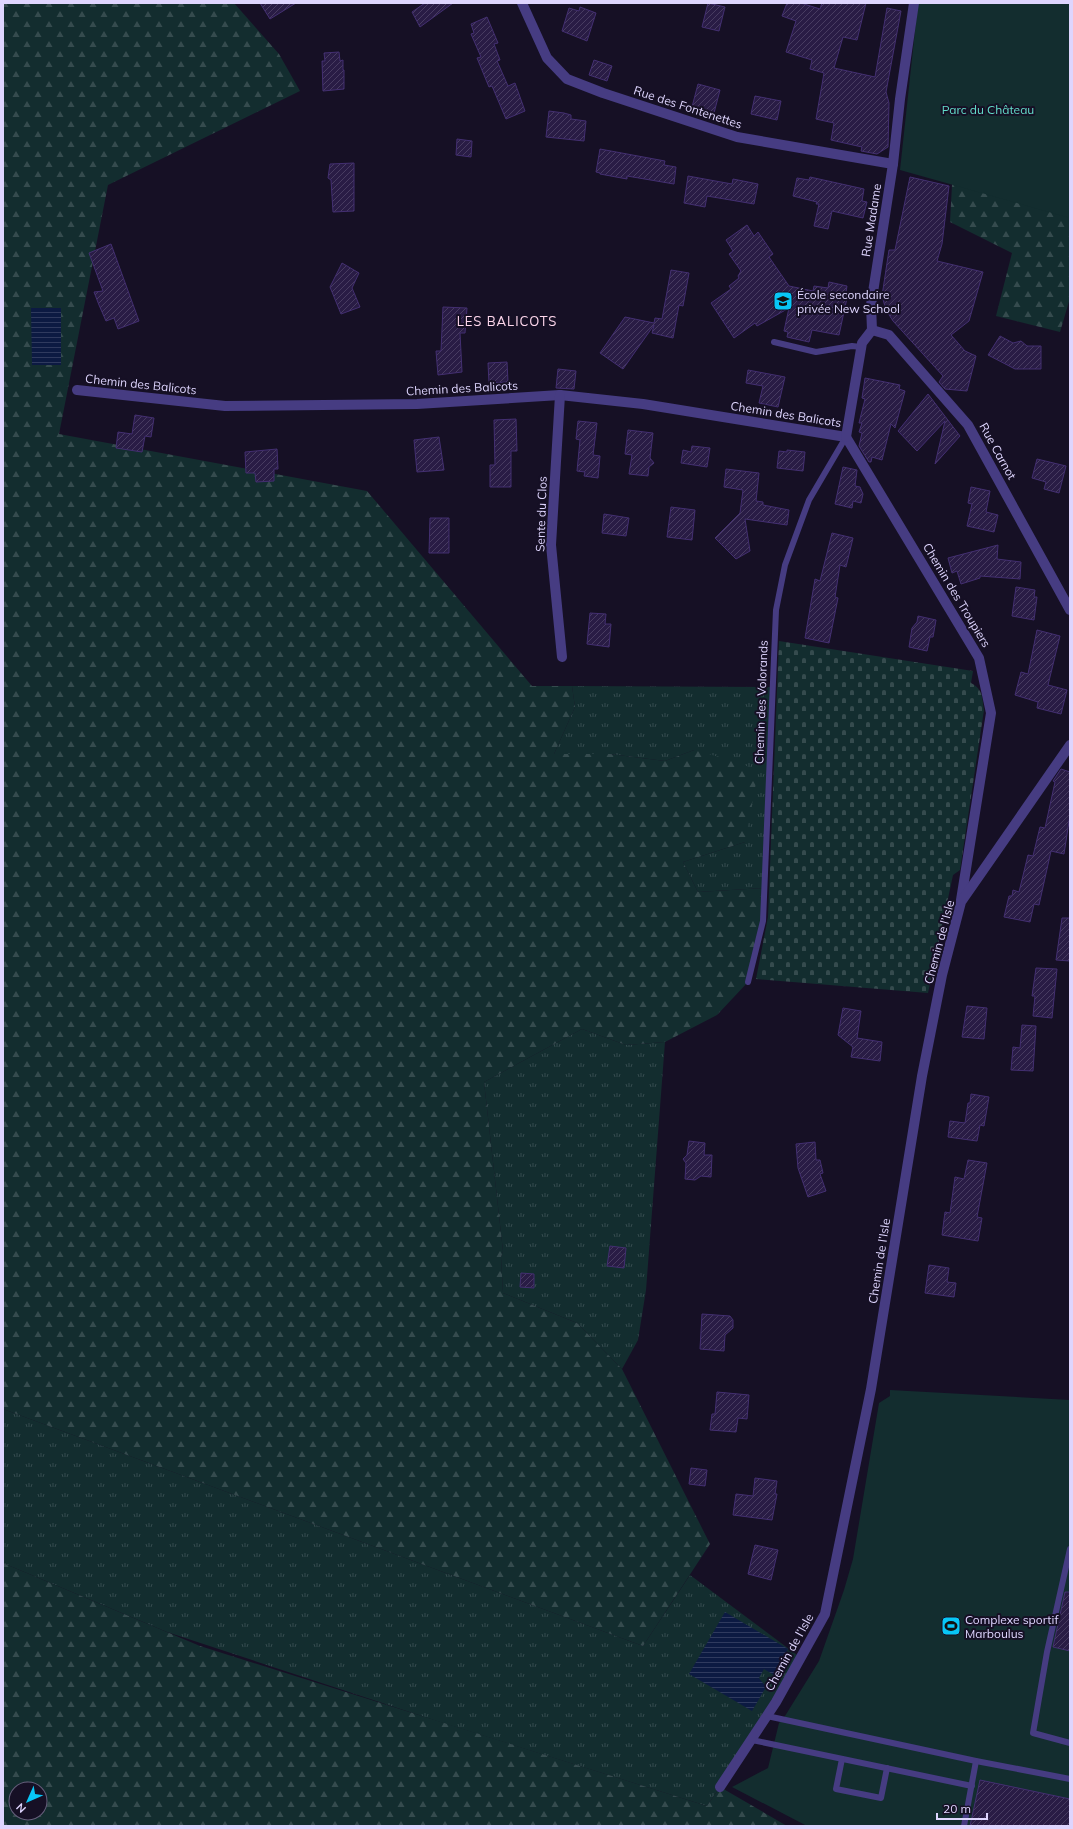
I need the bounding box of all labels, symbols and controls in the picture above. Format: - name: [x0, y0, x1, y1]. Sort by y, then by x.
- street label: Rue des Fontenettes: [632, 82, 744, 132]
- park label: Parc du Château: [942, 102, 1034, 117]
- street label: Rue Madame: [858, 182, 884, 258]
- place label: École secondaire privée New School: [797, 287, 900, 316]
- school or university icon: École secondaire privée New School: [772, 290, 794, 312]
- district label: LES BALICOTS: [457, 313, 557, 329]
- street label: Chemin des Balicots: [85, 371, 198, 397]
- street label: Chemin des Balicots: [406, 378, 518, 398]
- street label: Chemin des Balicots: [730, 398, 843, 430]
- street label: Rue Carnot: [976, 420, 1020, 482]
- street label: Sente du Clos: [532, 476, 550, 552]
- street label: Chemin des Troupiers: [920, 540, 994, 650]
- street label: Chemin des Volorands: [751, 640, 771, 764]
- street label: Chemin de l’Isle: [921, 898, 957, 986]
- street label: Chemin de l’Isle: [865, 1217, 893, 1305]
- street label: Chemin de l’Isle: [762, 1611, 816, 1693]
- place label: Complexe sportif Marboulus: [965, 1612, 1059, 1641]
- sports icon: Complexe sportif Marboulus: [940, 1615, 962, 1637]
- north arrow: [8, 1781, 48, 1821]
- scale bar: [937, 1795, 987, 1821]
- text: N: [13, 1800, 29, 1816]
- text: 20 m: [943, 1801, 971, 1816]

